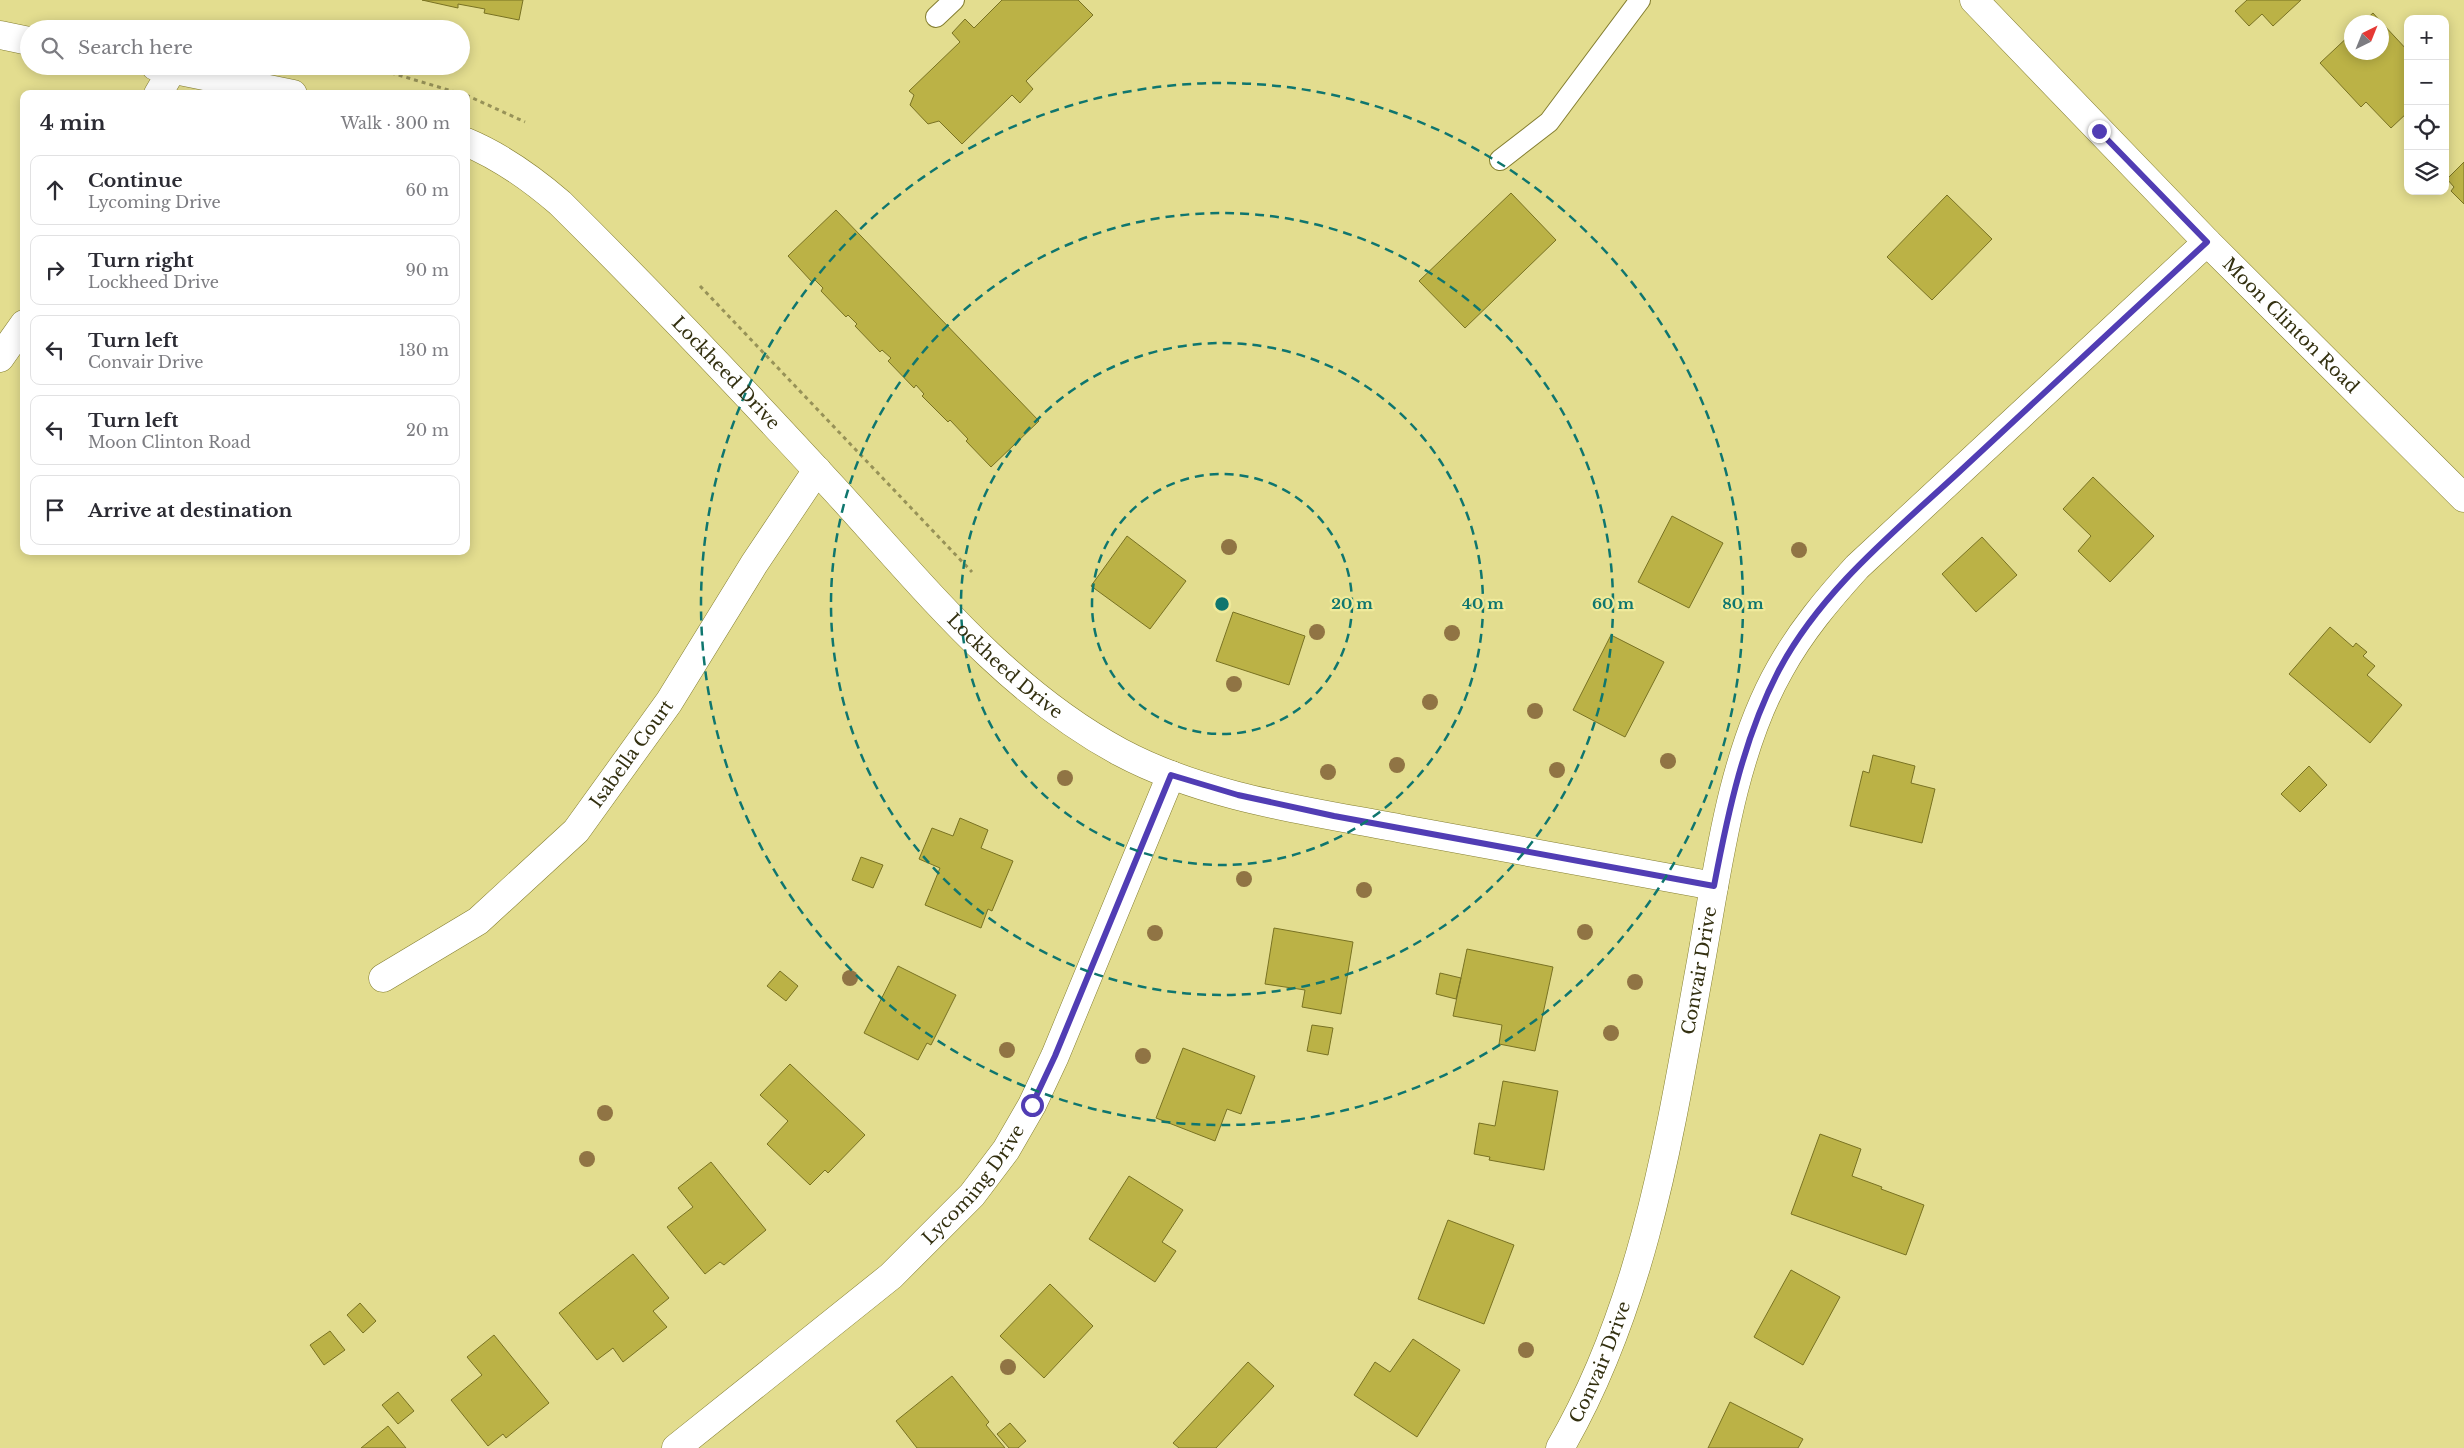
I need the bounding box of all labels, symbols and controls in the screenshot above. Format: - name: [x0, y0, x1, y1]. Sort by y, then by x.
- north arrow: [2344, 15, 2389, 60]
- map controls: [2404, 15, 2449, 195]
- button: +: [2404, 15, 2449, 60]
- search box: [20, 20, 470, 75]
- icon: search: [38, 34, 66, 62]
- text: Search here: [78, 36, 193, 59]
- button: −: [2404, 60, 2449, 105]
- button: locate: [2404, 105, 2449, 150]
- text: 4 min: [40, 110, 106, 136]
- text: Walk · 300 m: [341, 113, 450, 133]
- route end: [2088, 120, 2111, 143]
- button: layers: [2404, 150, 2449, 195]
- text: Continue: [88, 169, 183, 192]
- icon: ahead: [41, 176, 69, 204]
- text: 60 m: [406, 180, 449, 200]
- text: Lycoming Drive: [88, 192, 221, 212]
- text: Turn right: [88, 249, 194, 272]
- street label: Moon Clinton Road: [2218, 253, 2363, 398]
- icon: right: [41, 256, 69, 284]
- text: 90 m: [406, 260, 449, 280]
- text: Lockheed Drive: [88, 272, 219, 292]
- street label: Lockheed Drive: [667, 312, 785, 434]
- text: Turn left: [88, 329, 179, 352]
- icon: left: [41, 336, 69, 364]
- text: 130 m: [399, 340, 449, 360]
- text: Convair Drive: [88, 352, 203, 372]
- text: Turn left: [88, 409, 179, 432]
- icon: left: [41, 416, 69, 444]
- text: 20 m: [406, 420, 449, 440]
- text: Moon Clinton Road: [88, 432, 251, 452]
- icon: arrive: [41, 496, 69, 524]
- text: Arrive at destination: [88, 499, 292, 522]
- text: 20 m: [1331, 594, 1373, 613]
- text: 40 m: [1462, 594, 1504, 613]
- text: 60 m: [1592, 594, 1634, 613]
- text: 80 m: [1722, 594, 1764, 613]
- centre of rings: [1213, 595, 1231, 613]
- street label: Lockheed Drive: [943, 609, 1067, 723]
- street label: Isabella Court: [585, 695, 678, 812]
- street label: Convair Drive: [1677, 905, 1721, 1036]
- route start: [1021, 1094, 1044, 1117]
- street label: Lycoming Drive: [918, 1121, 1029, 1249]
- street label: Convair Drive: [1565, 1299, 1635, 1427]

